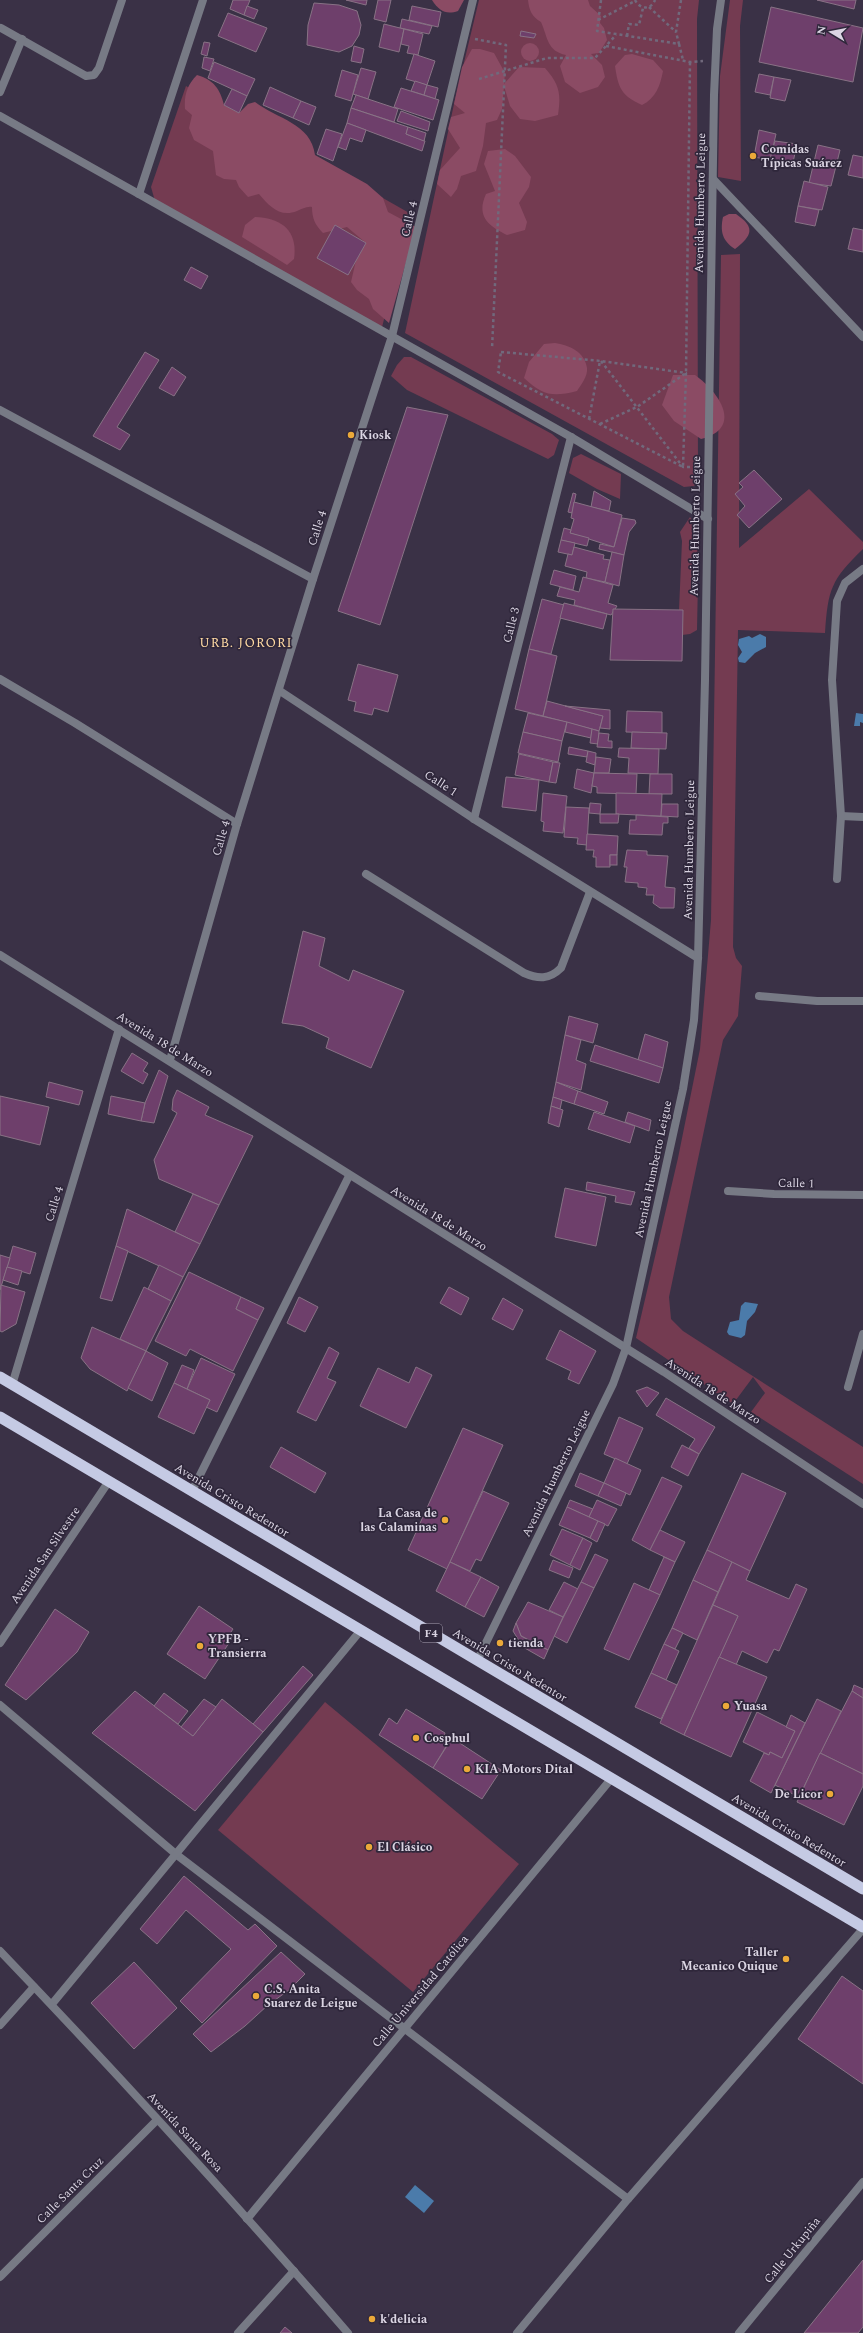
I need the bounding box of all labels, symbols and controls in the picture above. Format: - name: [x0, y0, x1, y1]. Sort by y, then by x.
- north arrow: [811, 12, 851, 52]
- text: N: [812, 24, 831, 36]
- street label: Avenida Humberto Leigue: [690, 133, 711, 273]
- place label: Comidas Típicas Suárez: [761, 140, 842, 173]
- marker: Comidas Típicas Suárez: [748, 151, 758, 161]
- street label: Calle 4: [396, 199, 423, 239]
- place label: Kiosk: [359, 426, 392, 445]
- marker: Kiosk: [346, 430, 356, 440]
- street label: Avenida Humberto Leigue: [685, 456, 706, 596]
- street label: Calle 4: [303, 508, 332, 548]
- street label: Calle 3: [498, 605, 525, 645]
- district label: URB. JORORI: [199, 633, 293, 653]
- street label: Calle 1: [420, 766, 461, 801]
- street label: Avenida Humberto Leigue: [679, 780, 700, 920]
- street label: Calle 4: [207, 818, 236, 858]
- street label: Avenida 18 de Marzo: [113, 1007, 217, 1082]
- street label: Avenida Humberto Leigue: [630, 1098, 677, 1240]
- street label: Calle 1: [778, 1174, 814, 1193]
- street label: Avenida 18 de Marzo: [387, 1181, 491, 1256]
- street label: Calle 4: [40, 1184, 69, 1224]
- street label: Avenida 18 de Marzo: [661, 1353, 765, 1430]
- street label: Avenida Humberto Leigue: [517, 1406, 596, 1540]
- street label: Avenida Cristo Redentor: [171, 1459, 293, 1542]
- street label: Avenida San Silvestre: [6, 1503, 85, 1608]
- place label: La Casa de las Calaminas: [360, 1504, 437, 1537]
- marker: La Casa de las Calaminas: [440, 1515, 450, 1525]
- road number: F4: [420, 1624, 442, 1642]
- street label: Avenida Cristo Redentor: [449, 1624, 571, 1707]
- place label: YPFB - Transierra: [208, 1630, 267, 1663]
- place label: tienda: [508, 1634, 544, 1653]
- marker: tienda: [495, 1638, 505, 1648]
- marker: YPFB - Transierra: [195, 1641, 205, 1651]
- place label: Yuasa: [734, 1697, 768, 1716]
- marker: Yuasa: [721, 1701, 731, 1711]
- place label: Cosphul: [424, 1729, 470, 1748]
- marker: Cosphul: [411, 1733, 421, 1743]
- place label: KIA Motors Dital: [475, 1760, 573, 1779]
- marker: KIA Motors Dital: [462, 1764, 472, 1774]
- place label: De Licor: [774, 1785, 823, 1804]
- street label: Avenida Cristo Redentor: [728, 1789, 850, 1872]
- marker: De Licor: [825, 1789, 835, 1799]
- place label: El Clásico: [377, 1838, 433, 1857]
- marker: El Clásico: [364, 1842, 374, 1852]
- street label: Calle Universidad Católica: [367, 1931, 473, 2052]
- place label: Taller Mecanico Quique: [681, 1943, 779, 1976]
- marker: Taller Mecanico Quique: [781, 1954, 791, 1964]
- place label: C.S. Anita Suarez de Leigue: [264, 1980, 357, 2013]
- marker: C.S. Anita Suarez de Leigue: [251, 1991, 261, 2001]
- street label: Avenida Santa Rosa: [142, 2088, 227, 2177]
- street label: Calle Santa Cruz: [32, 2152, 109, 2229]
- street label: Calle Urkupiña: [759, 2213, 825, 2288]
- place label: k'delicia: [380, 2310, 428, 2329]
- marker: k'delicia: [367, 2314, 377, 2324]

